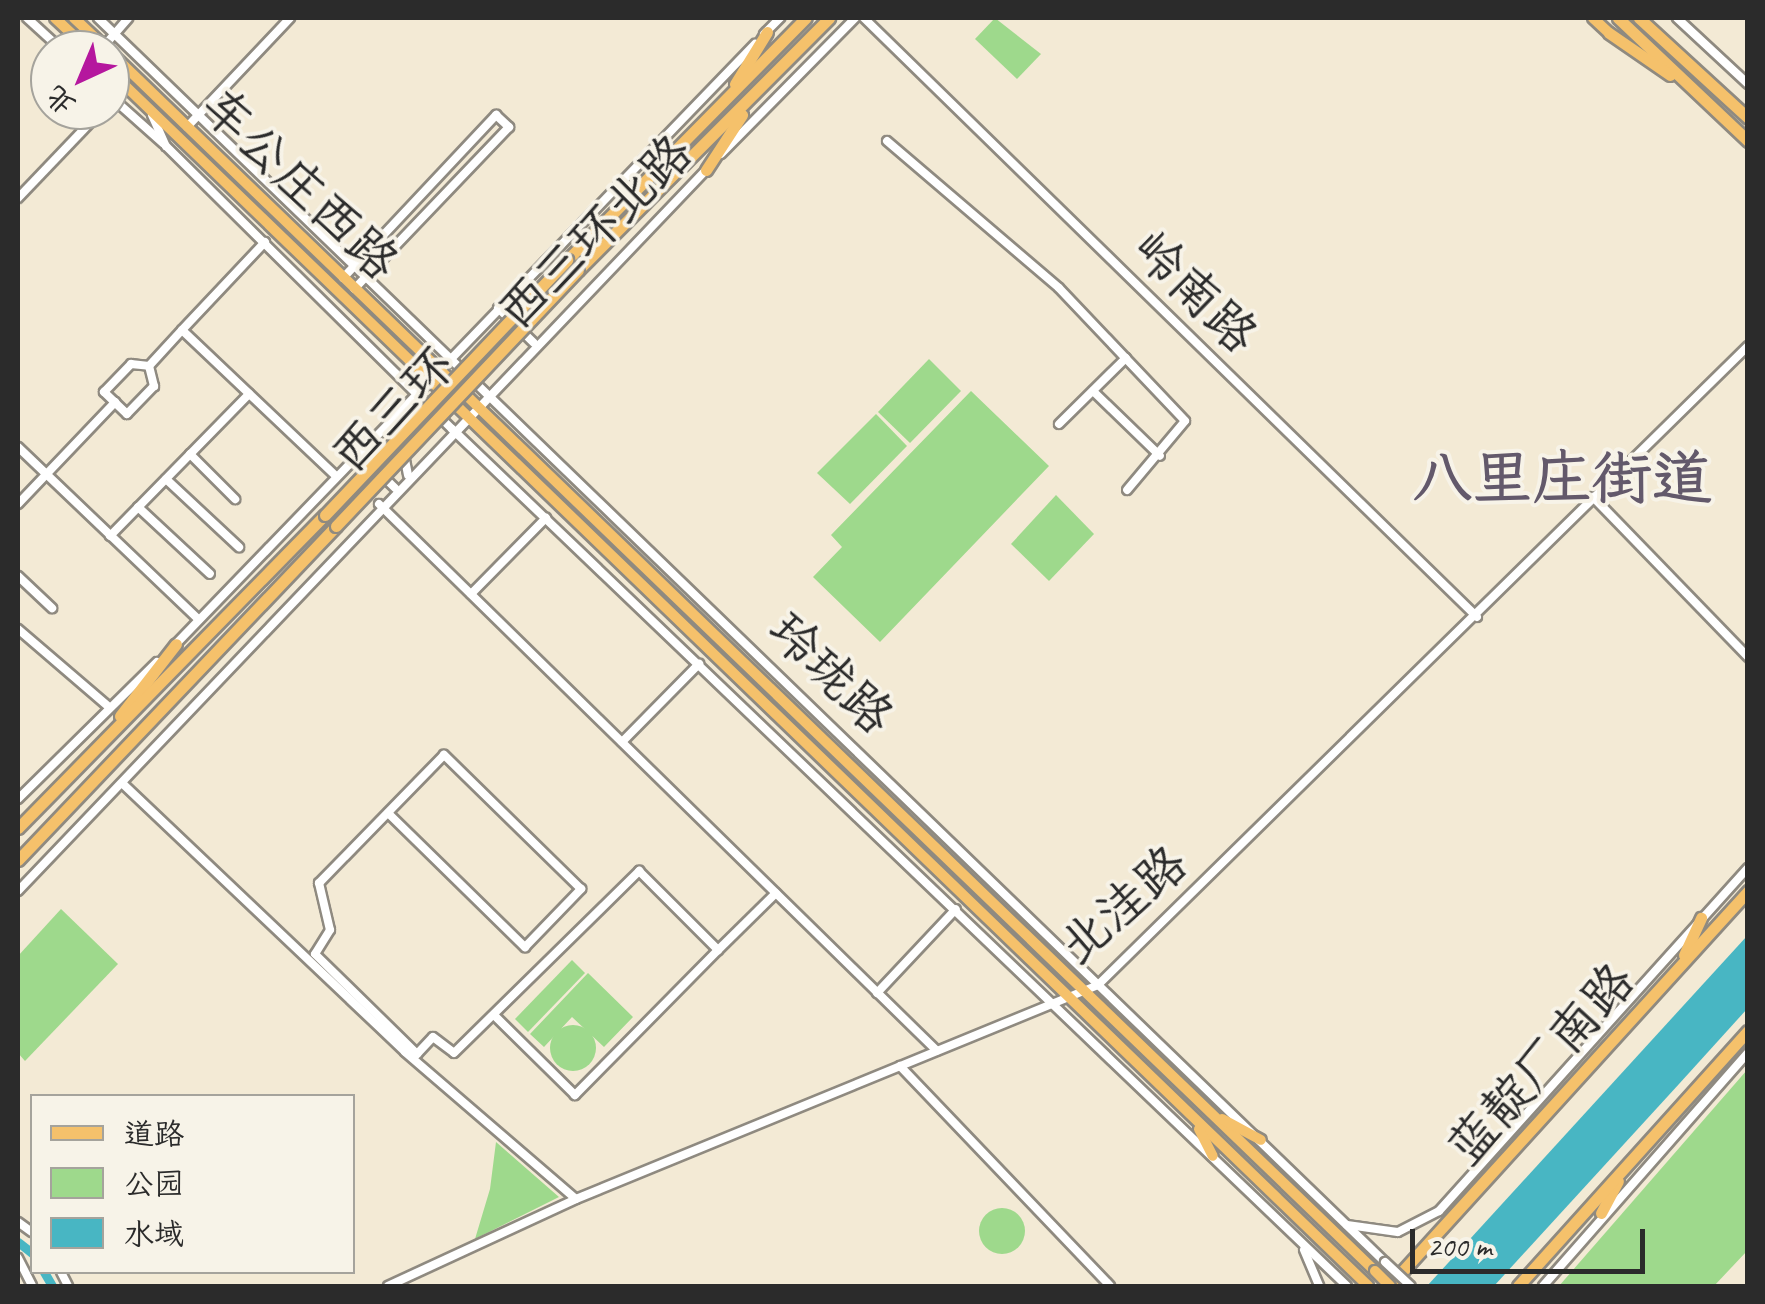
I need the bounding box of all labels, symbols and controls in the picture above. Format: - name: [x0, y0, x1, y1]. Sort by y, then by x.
- north arrow: [30, 30, 130, 130]
- street label: 车公庄西路: [189, 76, 411, 292]
- text: 北: [38, 78, 82, 123]
- street label: 西三环北路: [485, 122, 705, 342]
- street label: 岭南路: [1120, 218, 1270, 366]
- street label: 西三环: [319, 335, 467, 485]
- district label: 八里庄街道: [1412, 442, 1712, 514]
- street label: 玲珑路: [756, 599, 906, 747]
- street label: 北洼路: [1047, 833, 1199, 977]
- street label: 蓝靛厂南路: [1435, 951, 1647, 1177]
- legend: [30, 1094, 355, 1274]
- text: 道路: [124, 1115, 184, 1153]
- text: 公园: [124, 1165, 184, 1203]
- scale bar: [1415, 1209, 1650, 1271]
- text: 水域: [124, 1215, 184, 1253]
- text: 200 m: [1427, 1227, 1492, 1265]

